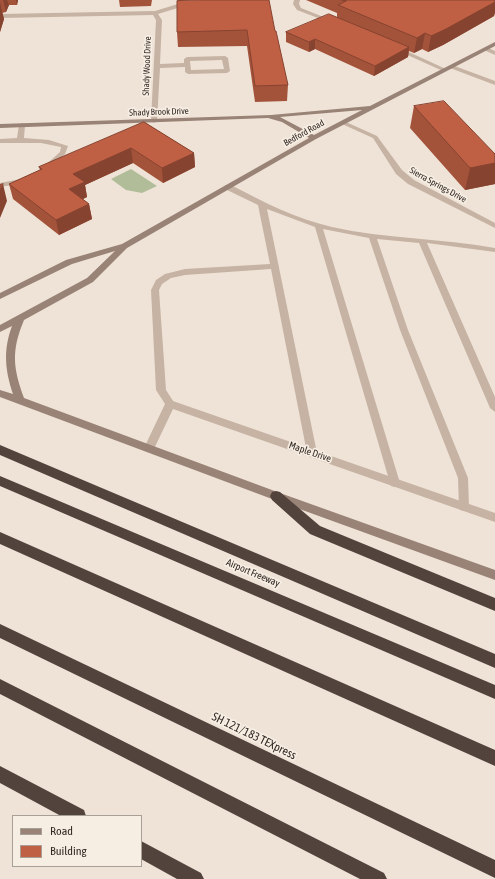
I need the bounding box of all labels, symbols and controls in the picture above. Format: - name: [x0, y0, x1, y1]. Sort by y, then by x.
- street label: Shady Wood Drive: [141, 36, 153, 96]
- street label: Shady Brook Drive: [129, 106, 189, 118]
- street label: Bedford Road: [282, 117, 326, 149]
- street label: Sierra Springs Drive: [408, 165, 468, 205]
- street label: Maple Drive: [287, 439, 333, 465]
- street label: Airport Freeway: [224, 556, 282, 590]
- street label: SH 121/183 TEXpress: [209, 709, 299, 763]
- legend: [12, 815, 142, 867]
- text: Road: [50, 824, 73, 838]
- text: Building: [50, 844, 87, 858]

